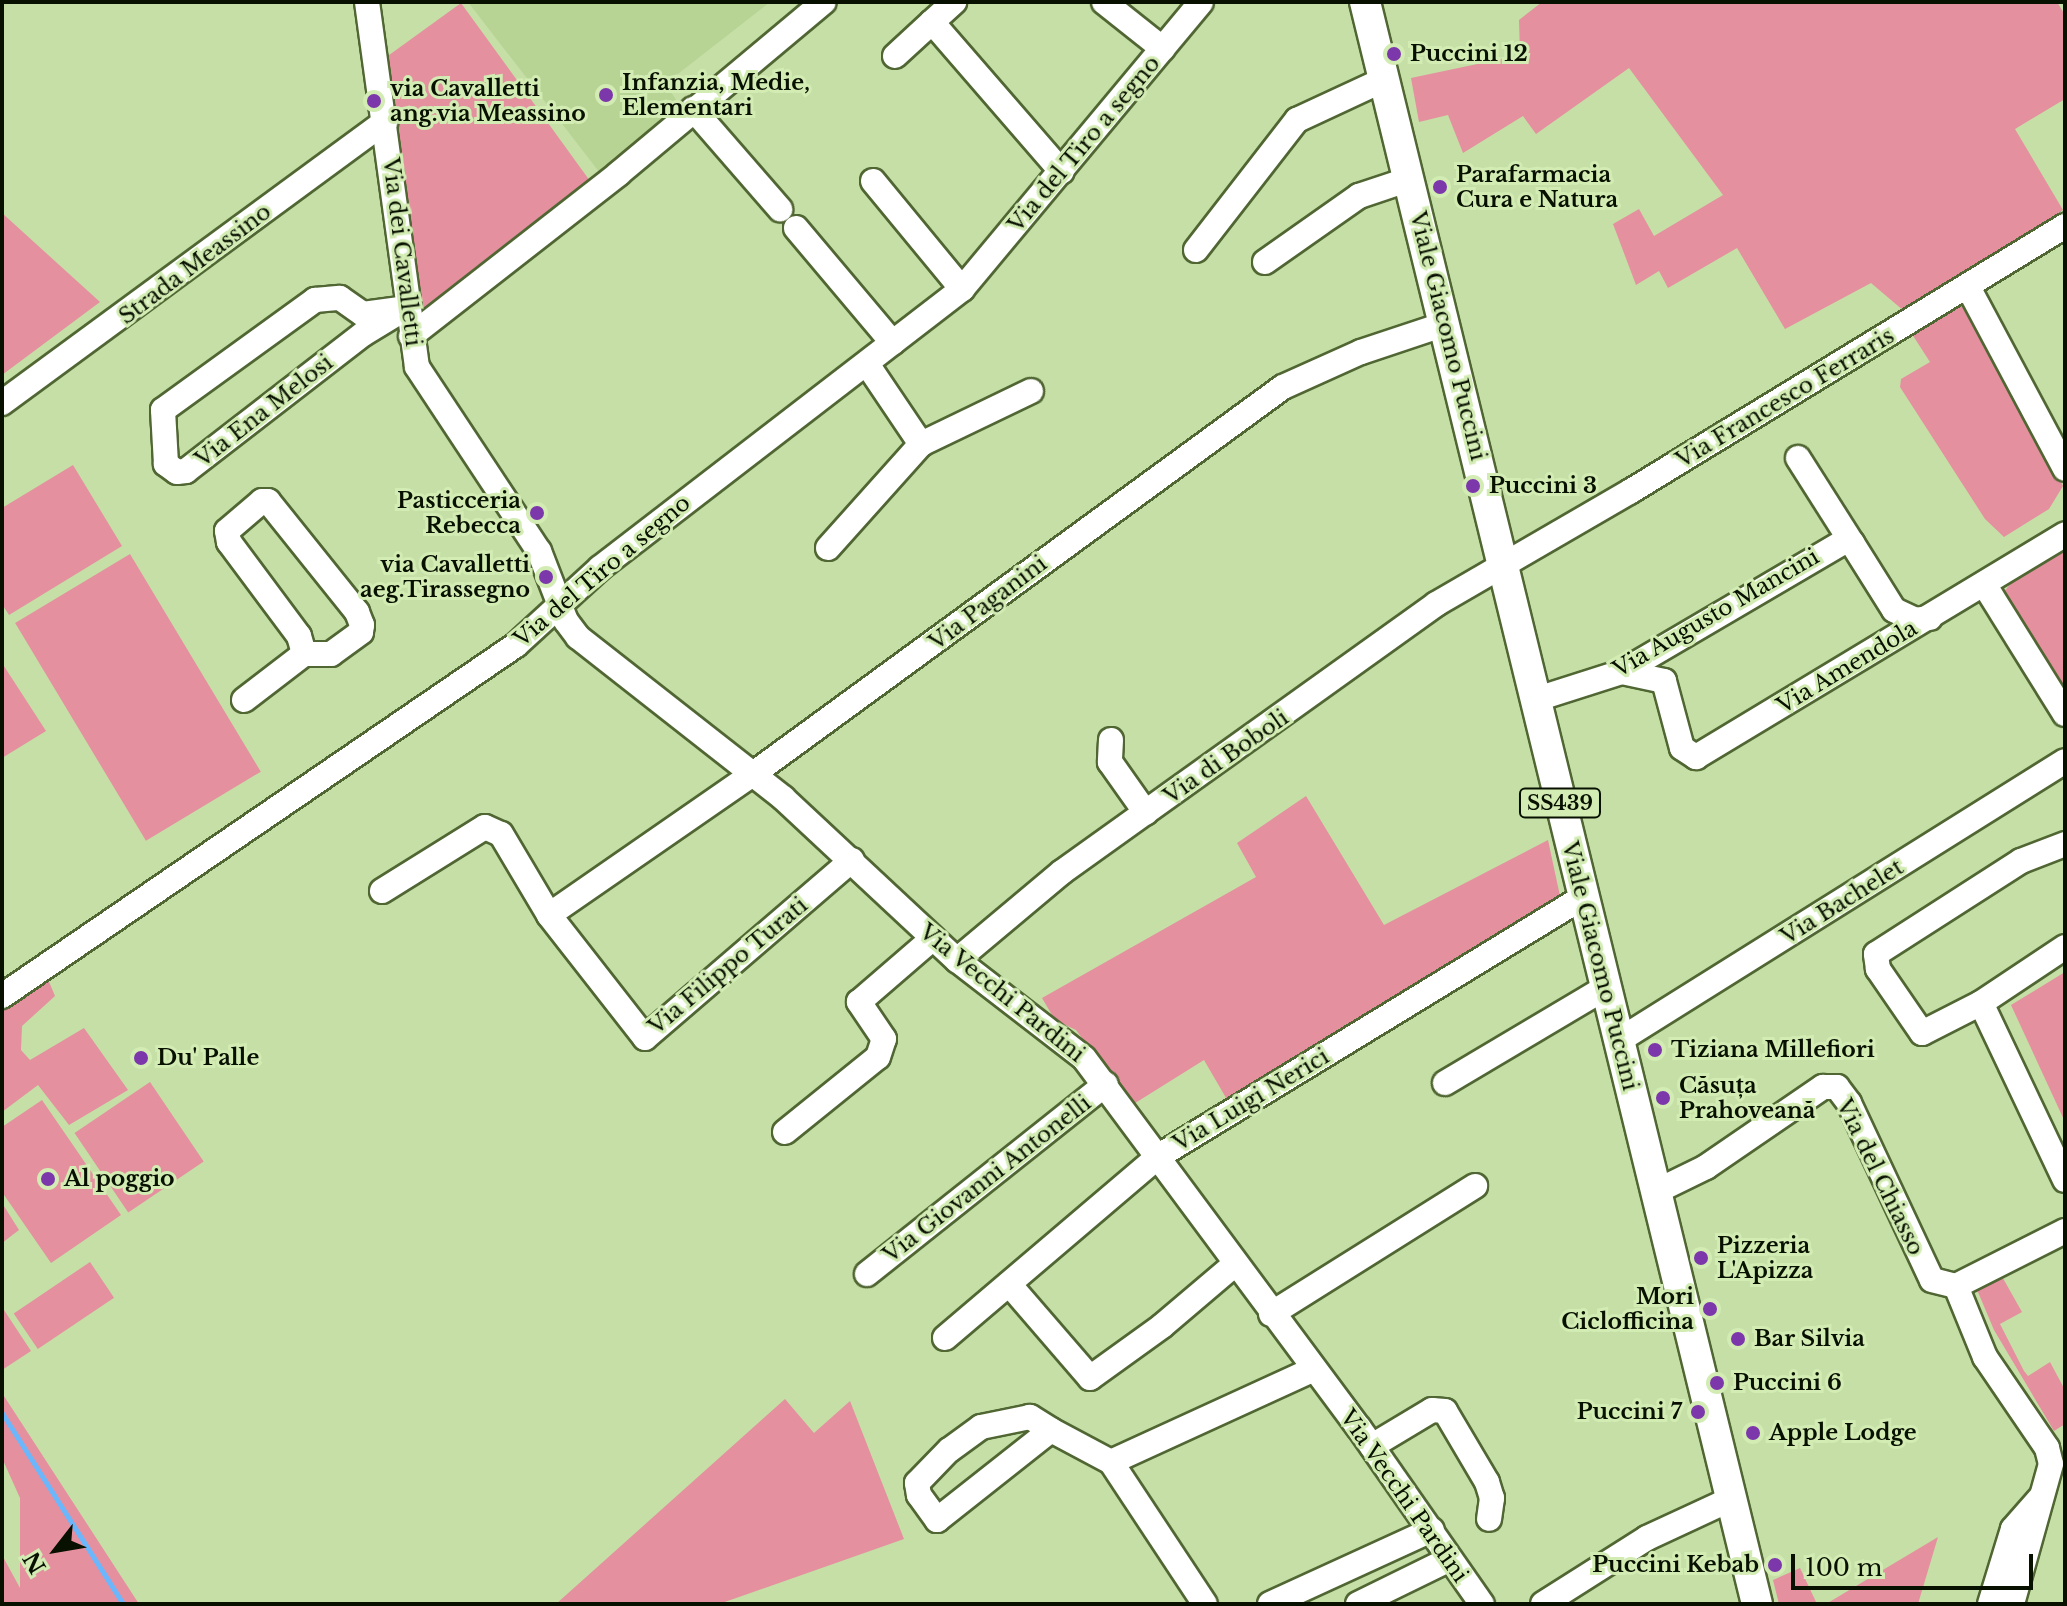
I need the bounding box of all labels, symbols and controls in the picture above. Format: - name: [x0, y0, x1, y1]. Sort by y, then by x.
- place label: Puccini 12: [1410, 41, 1528, 67]
- marker: Puccini 12: [1385, 45, 1403, 63]
- street label: Via del Tiro a segno: [1002, 50, 1166, 238]
- place label: Infanzia, Medie, Elementari: [622, 69, 810, 120]
- place label: via Cavalletti ang.via Meassino: [390, 75, 586, 126]
- marker: Infanzia, Medie, Elementari: [597, 86, 615, 104]
- marker: via Cavalletti ang.via Meassino: [365, 92, 383, 110]
- street label: Via dei Cavalletti: [377, 156, 427, 348]
- place label: Parafarmacia Cura e Natura: [1456, 161, 1618, 212]
- marker: Parafarmacia Cura e Natura: [1431, 178, 1449, 196]
- street label: Strada Meassino: [114, 198, 276, 330]
- street label: Viale Giacomo Puccini: [1404, 209, 1492, 463]
- street label: Via Francesco Ferraris: [1671, 322, 1899, 474]
- street label: Via Ena Melosi: [190, 349, 338, 473]
- place label: Puccini 3: [1489, 473, 1597, 499]
- marker: Puccini 3: [1464, 477, 1482, 495]
- place label: Pasticceria Rebecca: [397, 487, 521, 538]
- street label: Via del Tiro a segno: [508, 489, 696, 653]
- marker: Pasticceria Rebecca: [528, 504, 546, 522]
- street label: Via Augusto Mancini: [1608, 543, 1824, 683]
- street label: Via Paganini: [924, 550, 1052, 656]
- place label: via Cavalletti aeg.Tirassegno: [360, 551, 530, 602]
- marker: via Cavalletti aeg.Tirassegno: [537, 568, 555, 586]
- street label: Via Amendola: [1772, 614, 1922, 720]
- street label: Via di Boboli: [1158, 704, 1294, 810]
- road number: SS439: [1518, 787, 1602, 819]
- street label: Viale Giacomo Puccini: [1556, 839, 1644, 1093]
- street label: Via Bachelet: [1776, 854, 1908, 950]
- street label: Via Filippo Turati: [643, 892, 813, 1040]
- street label: Via Vecchi Pardini: [914, 918, 1090, 1068]
- place label: Tiziana Millefiori: [1671, 1037, 1875, 1063]
- marker: Tiziana Millefiori: [1646, 1041, 1664, 1059]
- street label: Via Luigi Nerici: [1168, 1043, 1334, 1157]
- place label: Du' Palle: [157, 1045, 260, 1071]
- marker: Du' Palle: [132, 1049, 150, 1067]
- place label: Căsuța Prahoveană: [1679, 1072, 1815, 1124]
- street label: Via Giovanni Antonelli: [877, 1089, 1097, 1269]
- marker: Căsuța Prahoveană: [1654, 1089, 1672, 1107]
- street label: Via del Chiasso: [1831, 1094, 1929, 1260]
- place label: Al poggio: [64, 1166, 175, 1192]
- marker: Al poggio: [39, 1170, 57, 1188]
- place label: Pizzeria L'Apizza: [1717, 1232, 1813, 1284]
- marker: Pizzeria L'Apizza: [1692, 1249, 1710, 1267]
- place label: Mori Ciclofficina: [1561, 1283, 1694, 1334]
- marker: Mori Ciclofficina: [1701, 1300, 1719, 1318]
- place label: Bar Silvia: [1754, 1326, 1865, 1352]
- marker: Bar Silvia: [1729, 1330, 1747, 1348]
- place label: Puccini 6: [1733, 1370, 1842, 1396]
- marker: Puccini 6: [1708, 1374, 1726, 1392]
- place label: Puccini 7: [1577, 1399, 1682, 1425]
- marker: Puccini 7: [1689, 1403, 1707, 1421]
- street label: Via Vecchi Pardini: [1334, 1404, 1474, 1588]
- place label: Apple Lodge: [1769, 1420, 1917, 1446]
- marker: Apple Lodge: [1744, 1424, 1762, 1442]
- north arrow: [16, 1510, 96, 1590]
- scale bar: [1795, 1538, 2037, 1588]
- text: N: [18, 1547, 52, 1578]
- place label: Puccini Kebab: [1592, 1552, 1759, 1578]
- text: 100 m: [1805, 1553, 1883, 1582]
- marker: Puccini Kebab: [1766, 1556, 1784, 1574]

